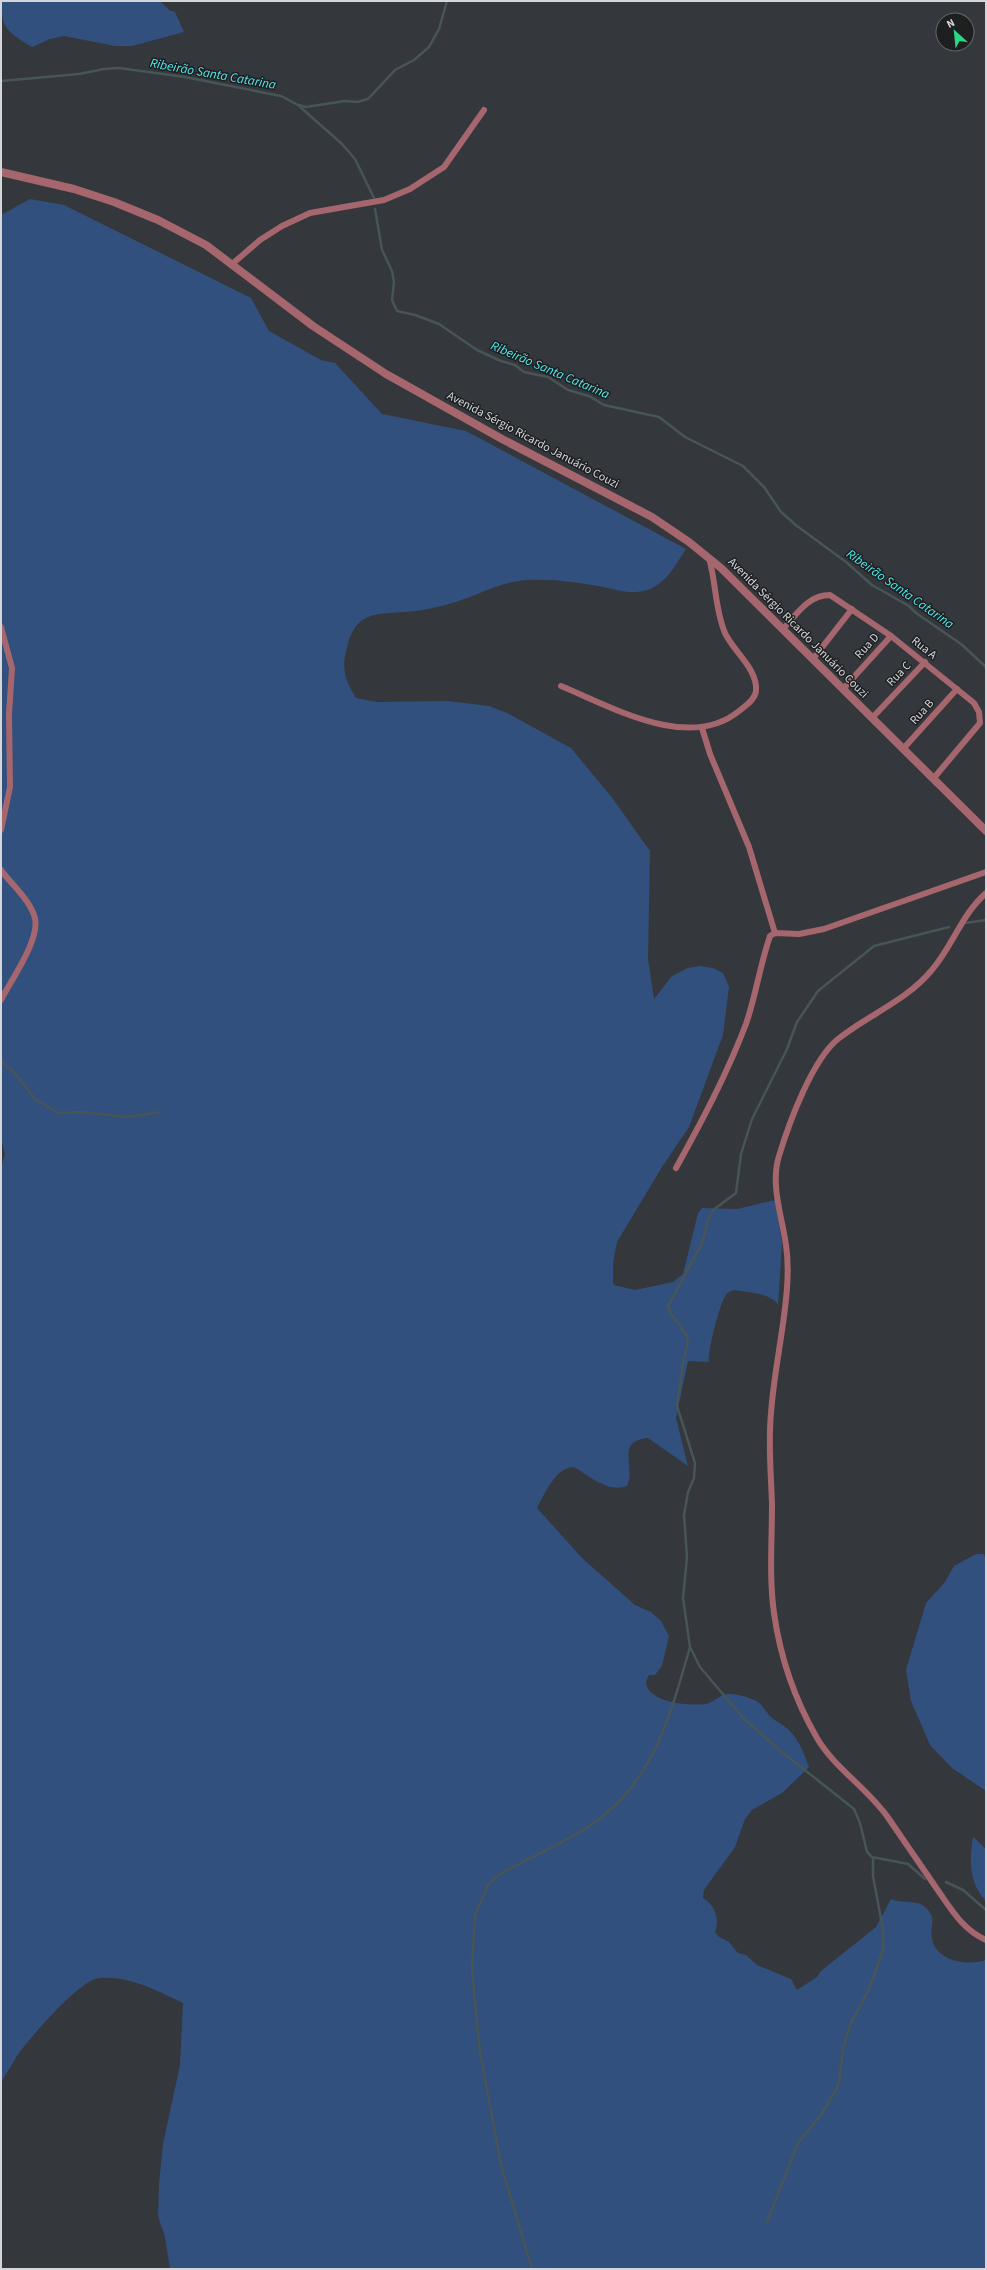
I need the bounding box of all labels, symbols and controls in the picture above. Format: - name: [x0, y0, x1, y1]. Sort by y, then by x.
- north arrow: [935, 12, 975, 52]
- text: N: [944, 15, 957, 32]
- water label: Ribeirão Santa Catarina: [149, 54, 277, 94]
- water label: Ribeirão Santa Catarina: [488, 337, 612, 403]
- street label: Avenida Sérgio Ricardo Januário Couzi: [444, 387, 622, 493]
- water label: Ribeirão Santa Catarina: [843, 545, 957, 633]
- street label: Avenida Sérgio Ricardo Januário Couzi: [724, 554, 872, 702]
- street label: Rua D: [851, 629, 883, 663]
- street label: Rua A: [908, 633, 941, 664]
- street label: Rua C: [883, 658, 915, 690]
- street label: Rua B: [906, 696, 938, 728]

